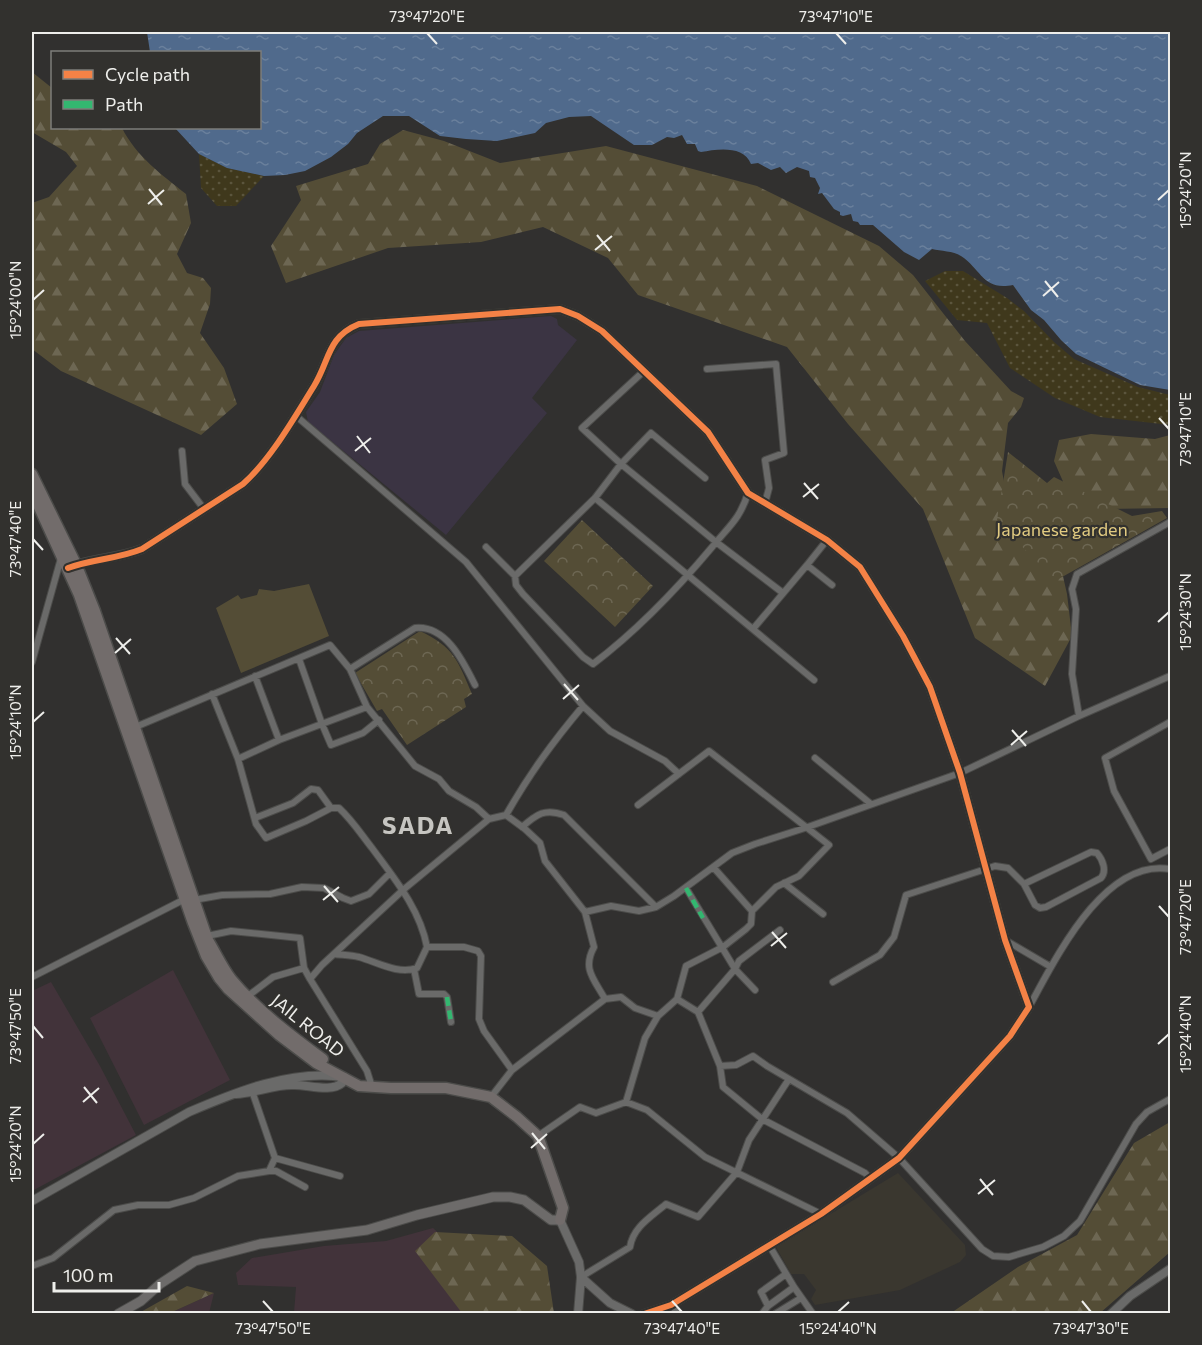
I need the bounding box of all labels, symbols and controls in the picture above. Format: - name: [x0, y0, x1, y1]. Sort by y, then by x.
- text: 73°47'20"E: [389, 7, 465, 25]
- text: 73°47'10"E: [799, 7, 873, 25]
- legend: [51, 51, 261, 129]
- text: Cycle path: [105, 63, 190, 85]
- text: Path: [105, 93, 143, 115]
- text: 15°24'20"N: [1176, 151, 1194, 229]
- text: 15°24'00"N: [6, 261, 24, 339]
- text: 73°47'10"E: [1176, 392, 1194, 466]
- text: 73°47'40"E: [6, 501, 24, 577]
- park label: Japanese garden: [996, 518, 1128, 540]
- text: 15°24'30"N: [1176, 573, 1194, 651]
- text: 15°24'10"N: [6, 684, 24, 760]
- district label: SADA: [382, 810, 454, 839]
- text: 73°47'20"E: [1176, 879, 1194, 955]
- text: 73°47'50"E: [6, 988, 24, 1064]
- street label: JAIL ROAD: [267, 989, 349, 1061]
- text: 15°24'40"N: [1176, 995, 1194, 1073]
- text: 15°24'20"N: [6, 1105, 24, 1183]
- scale bar: [54, 1255, 159, 1293]
- text: 100 m: [63, 1264, 113, 1286]
- text: 73°47'50"E: [235, 1319, 311, 1337]
- text: 73°47'40"E: [644, 1319, 720, 1337]
- text: 15°24'40"N: [799, 1319, 877, 1337]
- text: 73°47'30"E: [1053, 1319, 1129, 1337]

